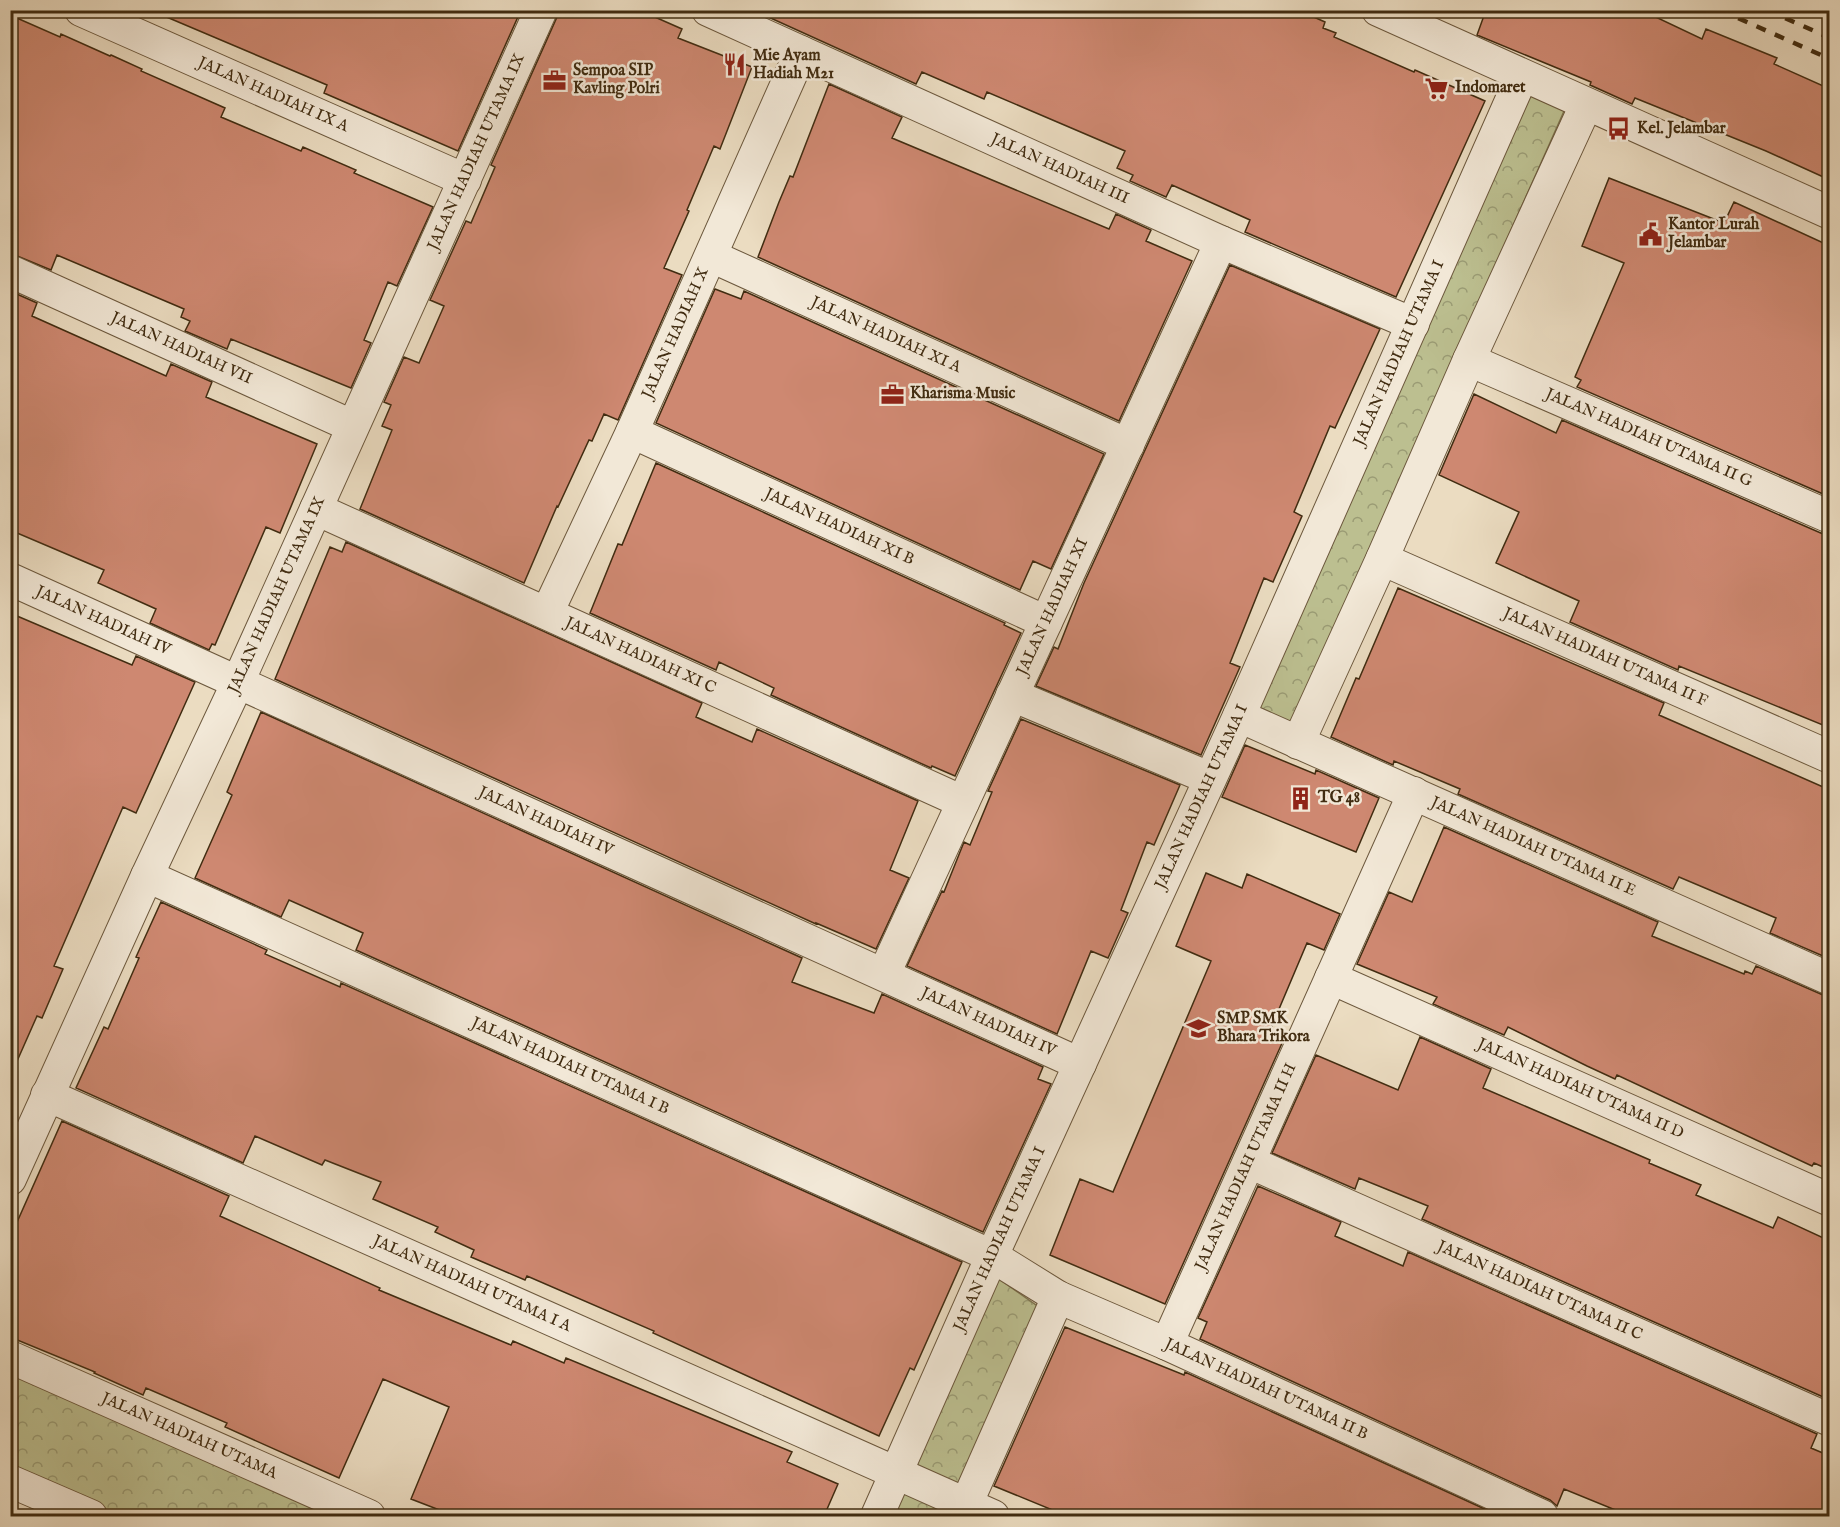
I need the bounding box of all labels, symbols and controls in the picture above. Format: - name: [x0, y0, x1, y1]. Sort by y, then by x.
- place label: Mie Ayam Hadiah M21: [753, 46, 834, 84]
- street label: JALAN HADIAH UTAMA IX: [423, 51, 530, 256]
- street label: JALAN HADIAH IX A: [193, 52, 353, 138]
- restaurant icon: Mie Ayam Hadiah M21: [722, 52, 748, 78]
- place label: Sempoa SIP Kavling Polri: [573, 61, 660, 99]
- office icon: Sempoa SIP Kavling Polri: [542, 67, 568, 93]
- supermarket icon: Indomaret: [1424, 75, 1450, 101]
- place label: Indomaret: [1455, 78, 1526, 98]
- bus stop icon: Kel. Jelambar: [1606, 116, 1632, 142]
- place label: Kel. Jelambar: [1637, 119, 1726, 139]
- street label: JALAN HADIAH III: [986, 128, 1132, 209]
- place label: Kantor Lurah Jelambar: [1666, 215, 1760, 253]
- public building icon: Kantor Lurah Jelambar: [1637, 221, 1663, 247]
- street label: JALAN HADIAH UTAMA I: [1349, 257, 1449, 451]
- street label: JALAN HADIAH X: [637, 264, 714, 404]
- street label: JALAN HADIAH XI A: [806, 292, 965, 378]
- street label: JALAN HADIAH VII: [106, 307, 255, 389]
- office icon: Kharisma Music: [879, 381, 905, 407]
- place label: Kharisma Music: [910, 384, 1016, 404]
- street label: JALAN HADIAH UTAMA II G: [1540, 384, 1756, 492]
- street label: JALAN HADIAH XI B: [759, 483, 917, 570]
- street label: JALAN HADIAH UTAMA IX: [223, 494, 330, 699]
- street label: JALAN HADIAH XI: [1012, 535, 1093, 680]
- street label: JALAN HADIAH IV: [30, 581, 174, 661]
- street label: JALAN HADIAH UTAMA II F: [1498, 603, 1710, 712]
- street label: JALAN HADIAH XI C: [560, 612, 719, 699]
- street label: JALAN HADIAH UTAMA I: [1150, 702, 1253, 894]
- street label: JALAN HADIAH IV: [473, 782, 617, 861]
- building icon: TG 48: [1287, 785, 1313, 811]
- place label: TG 48: [1317, 788, 1360, 808]
- street label: JALAN HADIAH UTAMA II E: [1426, 792, 1639, 901]
- street label: JALAN HADIAH IV: [916, 982, 1059, 1062]
- place label: SMP SMK Bhara Trikora: [1217, 1009, 1311, 1047]
- street label: JALAN HADIAH UTAMA I B: [466, 1012, 672, 1119]
- school or university icon: SMP SMK Bhara Trikora: [1186, 1015, 1212, 1041]
- street label: JALAN HADIAH UTAMA II D: [1472, 1034, 1687, 1144]
- street label: JALAN HADIAH UTAMA II H: [1190, 1060, 1302, 1275]
- street label: JALAN HADIAH UTAMA I: [949, 1143, 1051, 1337]
- street label: JALAN HADIAH UTAMA I A: [368, 1230, 575, 1337]
- street label: JALAN HADIAH UTAMA II C: [1432, 1236, 1645, 1345]
- street label: JALAN HADIAH UTAMA II B: [1159, 1333, 1371, 1445]
- street label: JALAN HADIAH UTAMA: [96, 1388, 281, 1485]

